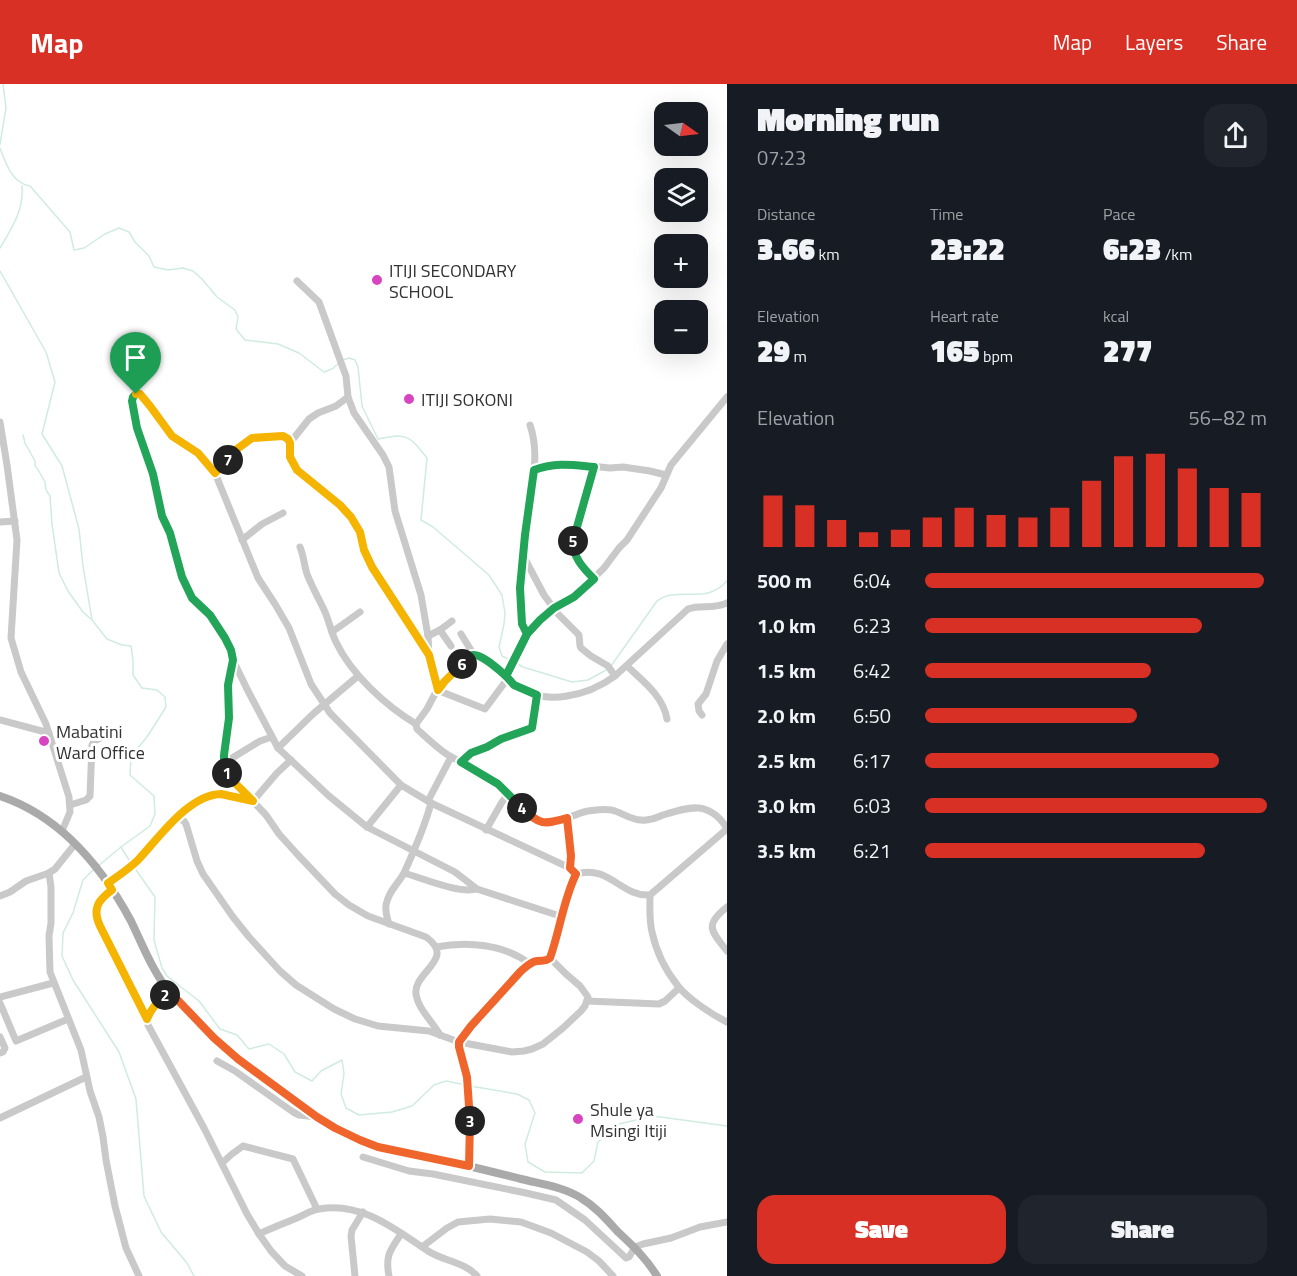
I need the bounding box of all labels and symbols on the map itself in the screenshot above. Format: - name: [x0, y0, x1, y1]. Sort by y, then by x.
- north arrow: [654, 102, 708, 156]
- place label: ITIJI SECONDARY SCHOOL: [389, 257, 517, 305]
- marker: ITIJI SECONDARY SCHOOL: [370, 273, 384, 287]
- pin: [110, 332, 161, 394]
- place label: ITIJI SOKONI: [421, 386, 513, 413]
- marker: ITIJI SOKONI: [402, 392, 416, 406]
- pin: 7: [213, 445, 243, 475]
- pin: 5: [558, 526, 588, 556]
- pin: 6: [447, 649, 477, 679]
- place label: Mabatini Ward Office: [56, 718, 145, 766]
- marker: Mabatini Ward Office: [37, 734, 51, 748]
- pin: 1: [212, 758, 242, 788]
- pin: 4: [507, 793, 537, 823]
- pin: 2: [150, 980, 180, 1010]
- place label: Shule ya Msingi Itiji: [590, 1096, 667, 1144]
- pin: 3: [455, 1106, 485, 1136]
- marker: Shule ya Msingi Itiji: [571, 1112, 585, 1126]

